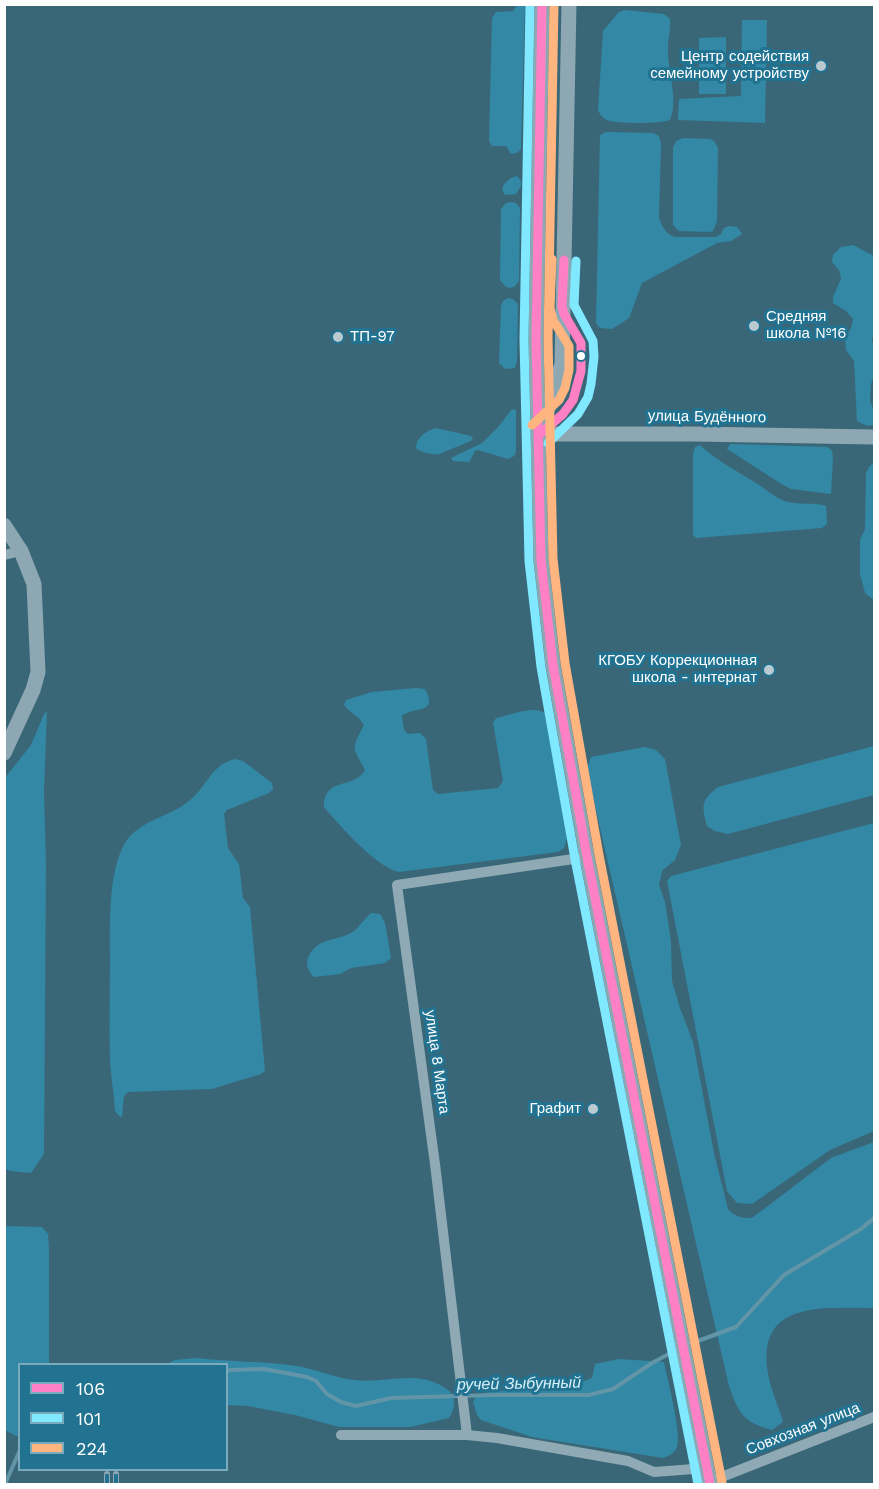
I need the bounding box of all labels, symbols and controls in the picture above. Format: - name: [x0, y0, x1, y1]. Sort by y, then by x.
- place label: Центр содействия семейному устройству: [650, 48, 809, 83]
- marker: Центр содействия семейному устройству: [814, 59, 828, 73]
- place label: Средняя школа №16: [766, 308, 846, 343]
- marker: Средняя школа №16: [747, 319, 761, 333]
- place label: ТП-97: [350, 328, 395, 346]
- marker: ТП-97: [331, 330, 345, 344]
- unlabelled marker: [575, 350, 587, 362]
- street label: улица Будённого: [648, 407, 766, 427]
- place label: КГОБУ Коррекционная школа - интернат: [598, 652, 757, 687]
- marker: КГОБУ Коррекционная школа - интернат: [762, 663, 776, 677]
- street label: улица 8 Марта: [421, 1009, 453, 1115]
- place label: Графит: [529, 1100, 581, 1118]
- marker: Графит: [586, 1102, 600, 1116]
- legend: [18, 1363, 228, 1471]
- water label: ручей Зыбунный: [457, 1373, 581, 1395]
- text: 106: [76, 1378, 105, 1399]
- street label: Совхозная улица: [743, 1399, 863, 1459]
- text: 101: [76, 1408, 101, 1429]
- text: 224: [76, 1438, 107, 1459]

